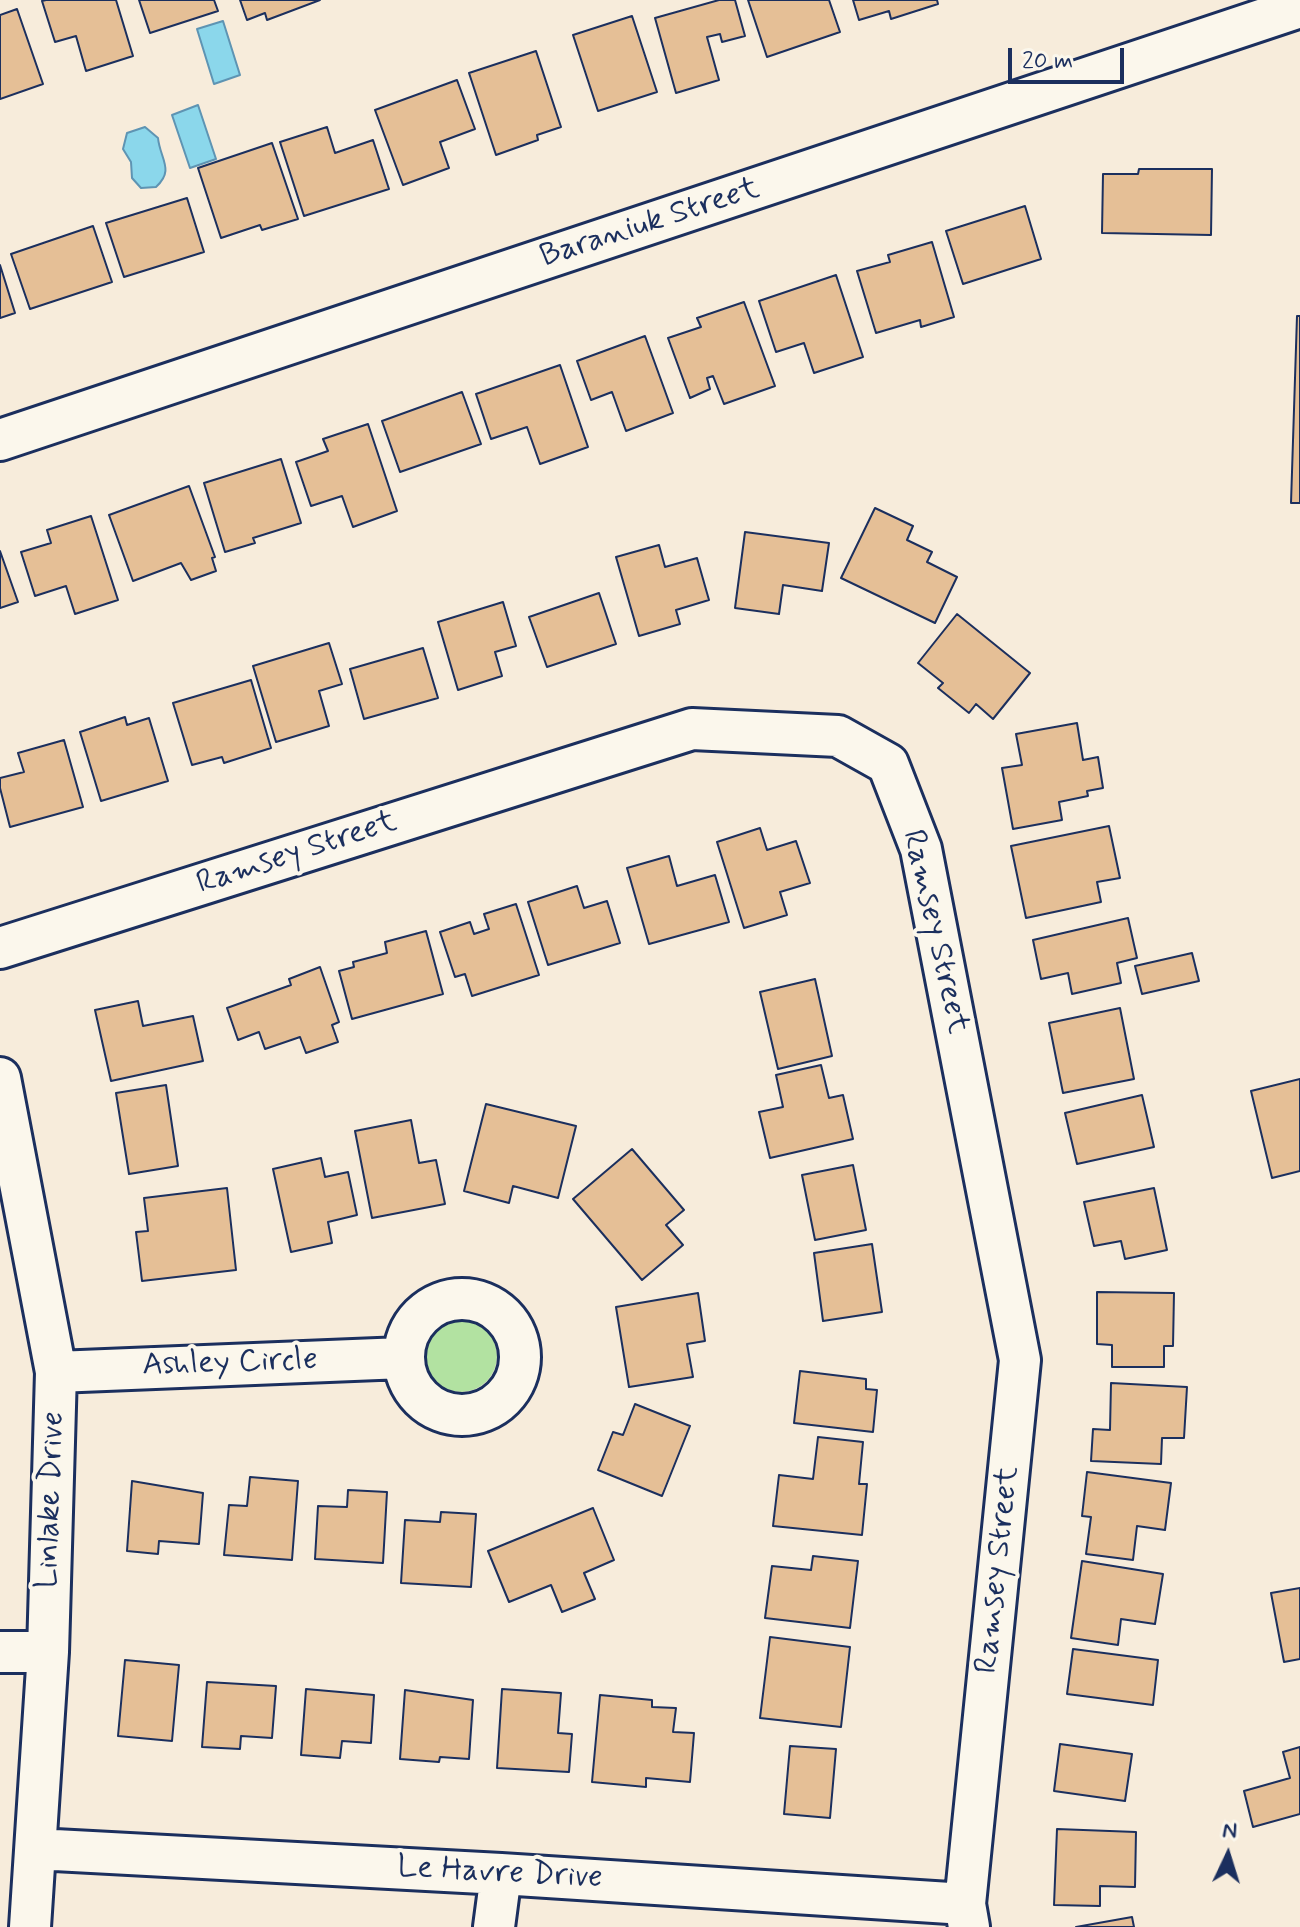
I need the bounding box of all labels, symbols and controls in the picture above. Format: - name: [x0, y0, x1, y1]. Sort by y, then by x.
- scale bar: [1012, 32, 1128, 82]
- text: 20 m: [1022, 46, 1073, 77]
- street label: Baraniuk Street: [536, 171, 764, 277]
- street label: Ramsey Street: [192, 804, 402, 904]
- street label: Ramsey Street: [892, 826, 976, 1038]
- street label: Ashley Circle: [142, 1342, 318, 1386]
- street label: Linlake Drive: [30, 1411, 74, 1589]
- street label: Ramsey Street: [969, 1465, 1029, 1675]
- north arrow: [1188, 1815, 1268, 1895]
- text: N: [1221, 1817, 1238, 1846]
- street label: Le Havre Drive: [396, 1849, 604, 1899]

